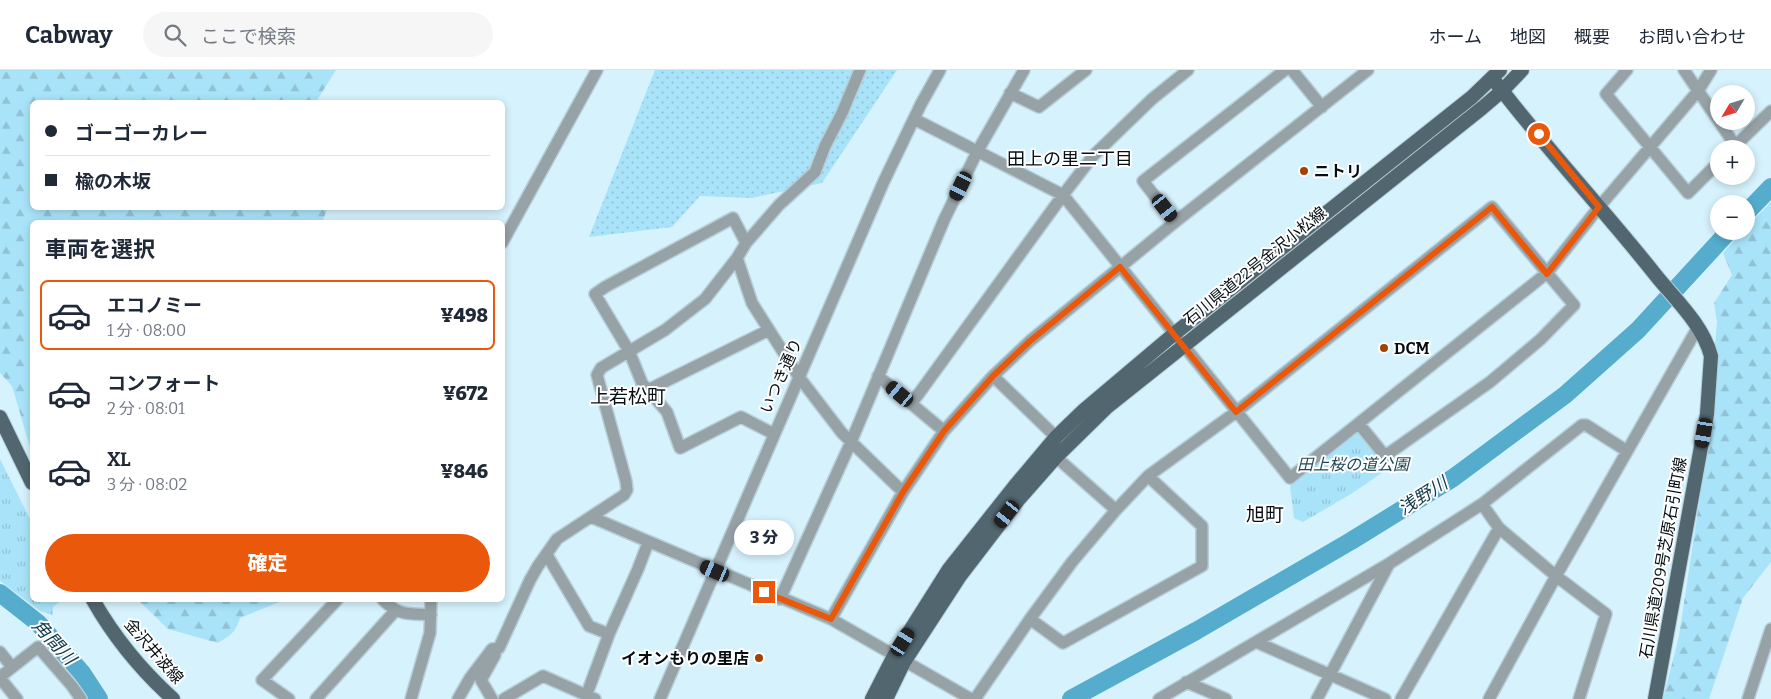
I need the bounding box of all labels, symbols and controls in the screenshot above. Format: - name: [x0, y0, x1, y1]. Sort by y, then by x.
- search box: [143, 12, 493, 57]
- text: Cabway: [25, 21, 113, 49]
- icon: search: [161, 21, 189, 49]
- text: ここで検索: [201, 25, 296, 48]
- text: ホーム: [1429, 26, 1482, 48]
- text: 地図: [1510, 26, 1546, 48]
- text: 概要: [1574, 26, 1610, 48]
- text: お問い合わせ: [1638, 26, 1746, 48]
- north arrow: [1710, 85, 1755, 130]
- map controls: [1710, 85, 1755, 240]
- text: ゴーゴーカレー: [75, 122, 208, 145]
- route start: [1528, 123, 1550, 145]
- button: +: [1710, 140, 1755, 185]
- district label: 田上の里二丁目: [1007, 148, 1133, 170]
- place label: ニトリ: [1314, 162, 1362, 181]
- marker: ニトリ: [1298, 165, 1310, 177]
- car: [947, 169, 974, 203]
- text: 楡の木坂: [75, 170, 151, 193]
- car: [1149, 192, 1180, 224]
- button: −: [1710, 195, 1755, 240]
- street label: 石川県道22号金沢小松線: [1180, 203, 1330, 329]
- text: 車両を選択: [45, 236, 155, 263]
- icon: car: [47, 293, 92, 338]
- text: エコノミー: [107, 294, 202, 317]
- text: ¥498: [441, 304, 488, 327]
- text: 1 分 · 08:00: [107, 321, 186, 340]
- street label: いつき通り: [756, 336, 806, 416]
- place label: DCM: [1394, 339, 1430, 358]
- marker: DCM: [1378, 342, 1390, 354]
- icon: car: [47, 371, 92, 416]
- text: コンフォート: [107, 372, 220, 395]
- car: [883, 379, 916, 409]
- text: ¥672: [443, 382, 488, 405]
- district label: 上若松町: [590, 385, 666, 408]
- text: 2 分 · 08:01: [107, 399, 185, 418]
- car: [1694, 417, 1713, 449]
- text: XL: [107, 448, 131, 471]
- icon: car: [47, 449, 92, 494]
- park label: 田上桜の道公園: [1297, 455, 1411, 474]
- street label: 石川県道209号芝原石引町線: [1636, 456, 1690, 660]
- text: ¥846: [440, 460, 488, 483]
- water label: 浅野川: [1394, 471, 1453, 520]
- text: 3 分 · 08:02: [107, 475, 187, 494]
- car: [991, 498, 1022, 530]
- district label: 旭町: [1246, 503, 1284, 526]
- callout: 3 分: [734, 520, 794, 554]
- text: 3 分: [750, 528, 778, 547]
- button: 確定: [45, 534, 490, 592]
- car: [698, 558, 731, 584]
- route end: [753, 581, 775, 603]
- water label: 角間川: [28, 615, 82, 671]
- street label: 金沢井波線: [121, 615, 187, 687]
- car: [888, 625, 917, 659]
- place label: イオンもりの里店: [621, 649, 749, 668]
- marker: イオンもりの里店: [753, 652, 765, 664]

